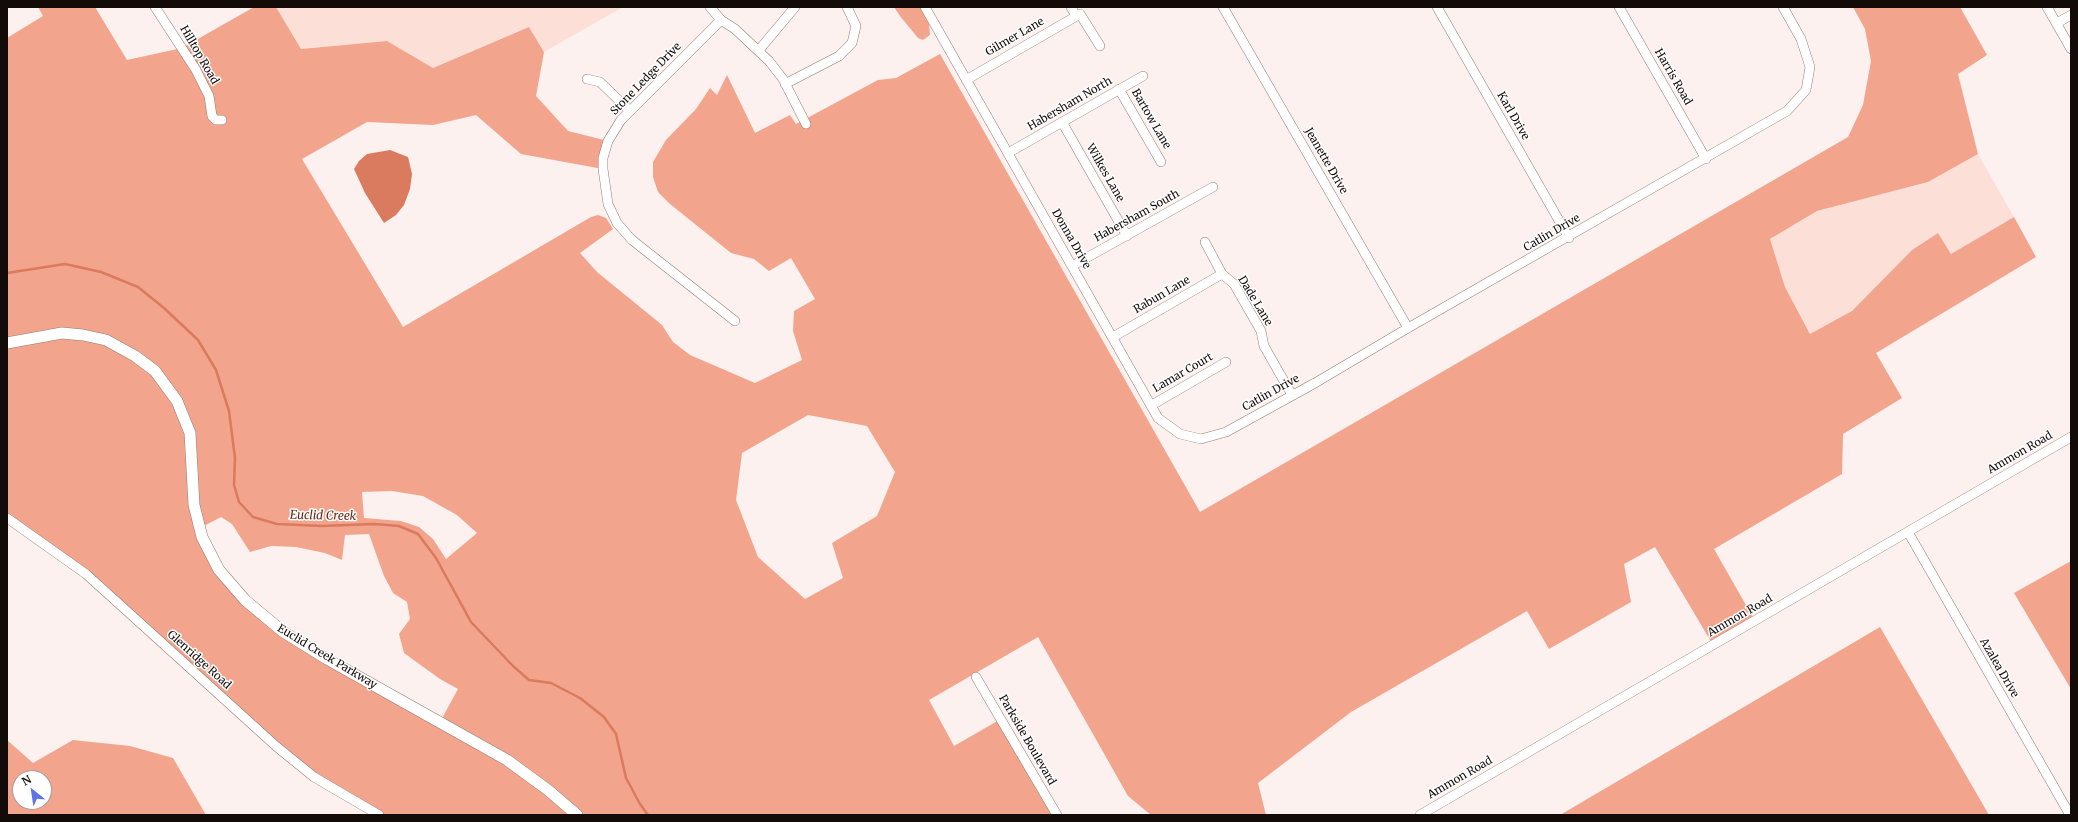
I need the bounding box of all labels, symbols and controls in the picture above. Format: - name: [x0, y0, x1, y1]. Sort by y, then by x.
- street label: Gilmer Lane: [984, 15, 1046, 59]
- street label: Hilltop Road: [177, 23, 221, 87]
- street label: Stone Ledge Drive: [608, 40, 684, 118]
- street label: Harris Road: [1652, 46, 1694, 108]
- street label: Habersham North: [1025, 74, 1115, 134]
- street label: Bartow Lane: [1129, 87, 1173, 151]
- street label: Karl Drive: [1494, 90, 1532, 142]
- street label: Jeanette Drive: [1302, 126, 1350, 196]
- street label: Wilkes Lane: [1083, 142, 1127, 204]
- street label: Habersham South: [1092, 187, 1182, 245]
- street label: Donna Drive: [1049, 207, 1093, 271]
- street label: Catlin Drive: [1522, 212, 1582, 254]
- street label: Rabun Lane: [1131, 274, 1193, 316]
- street label: Dade Lane: [1235, 274, 1275, 328]
- street label: Lamar Court: [1151, 351, 1215, 395]
- street label: Catlin Drive: [1240, 372, 1302, 414]
- street label: Ammon Road: [1985, 429, 2055, 477]
- water label: Euclid Creek: [290, 508, 356, 524]
- street label: Ammon Road: [1705, 592, 1775, 640]
- street label: Euclid Creek Parkway: [275, 622, 379, 692]
- street label: Glenridge Road: [164, 628, 234, 692]
- street label: Azalea Drive: [1977, 636, 2021, 700]
- street label: Parkside Boulevard: [996, 693, 1058, 787]
- street label: Ammon Road: [1425, 754, 1495, 802]
- north arrow: [12, 770, 52, 810]
- text: N: [19, 772, 34, 789]

